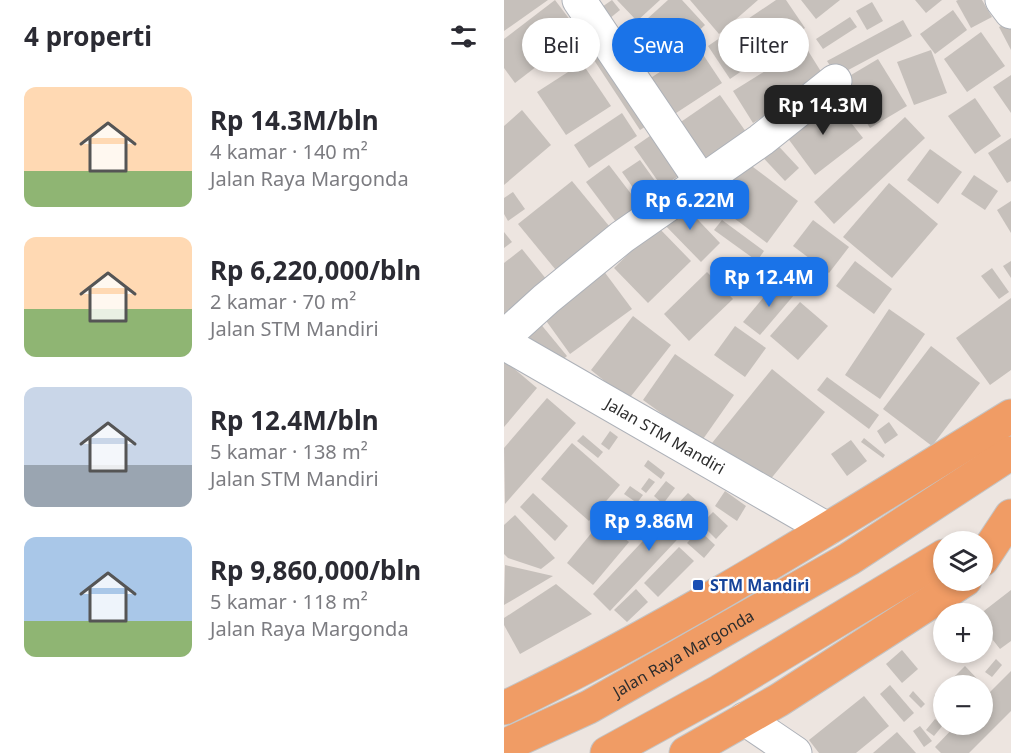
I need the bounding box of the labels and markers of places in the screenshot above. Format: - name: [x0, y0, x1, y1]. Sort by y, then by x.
- pin: Rp 14.3M: [761, 85, 885, 136]
- pin: Rp 6.22M: [628, 180, 752, 231]
- pin: Rp 12.4M: [707, 257, 831, 308]
- pin: Rp 9.86M: [587, 501, 711, 552]
- place label: STM Mandiri: [710, 574, 809, 596]
- marker: STM Mandiri: [691, 578, 705, 592]

